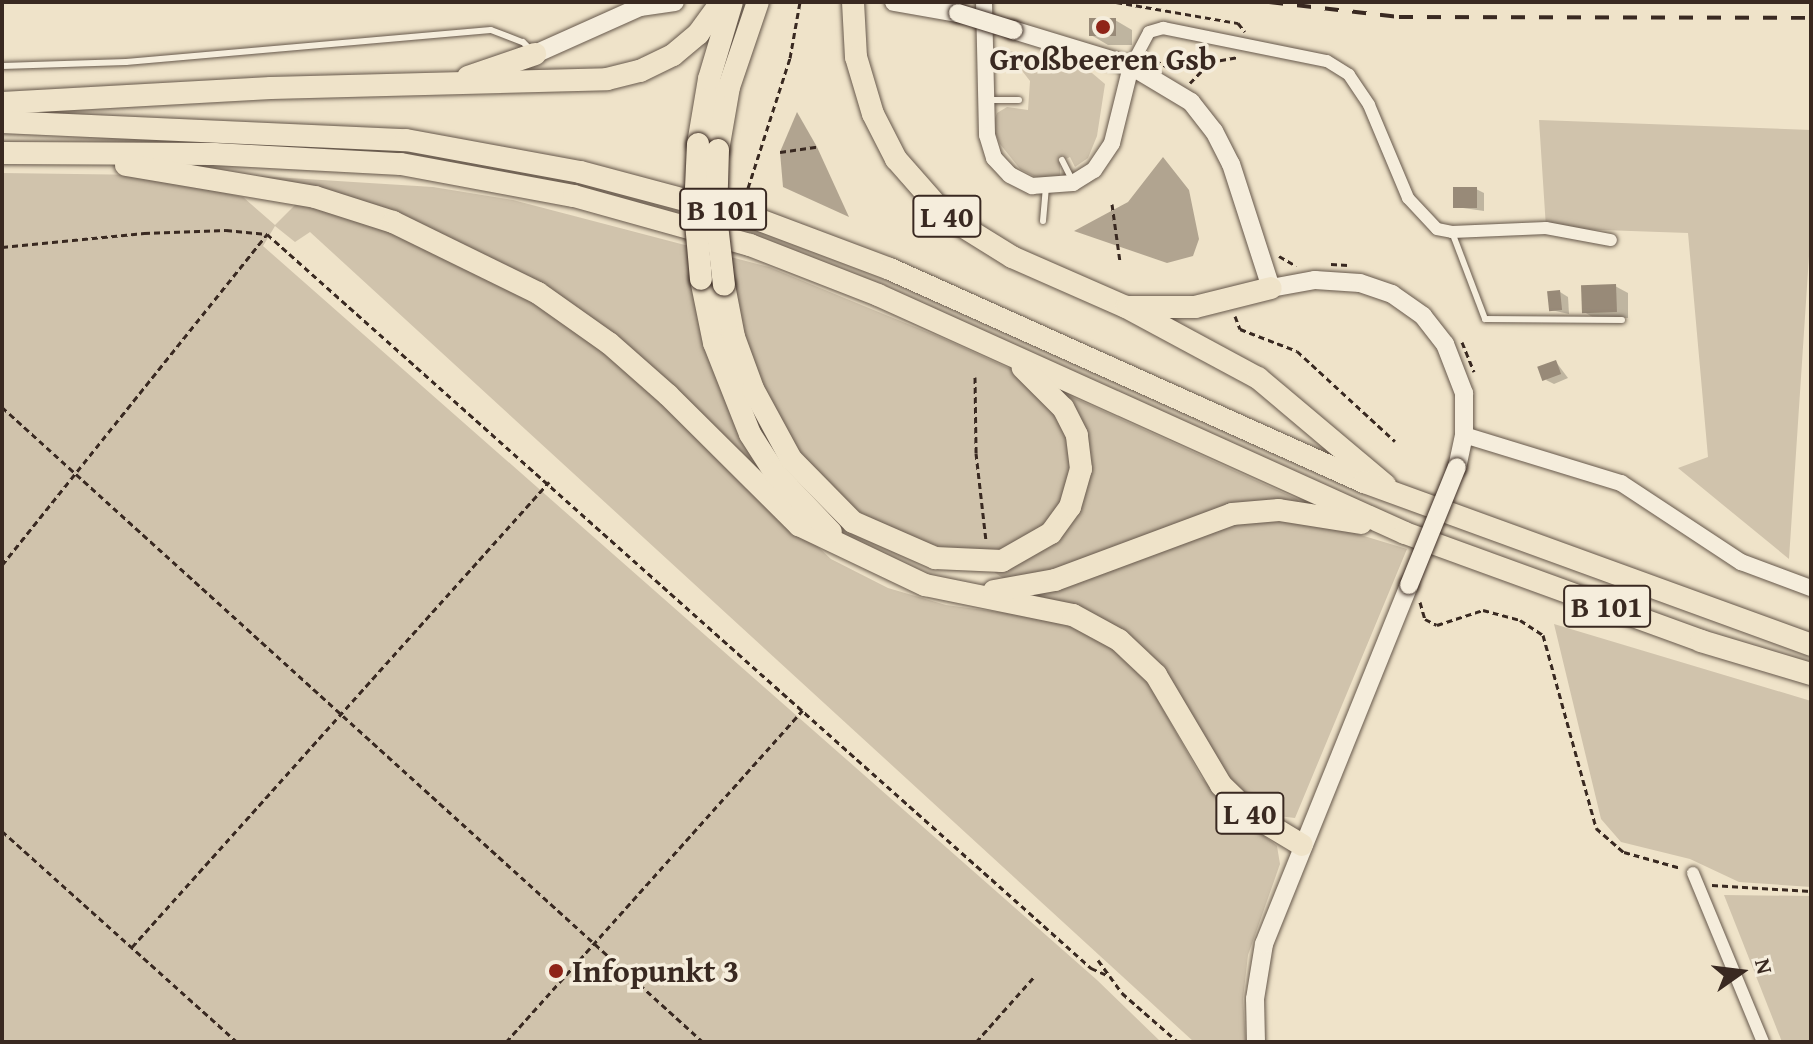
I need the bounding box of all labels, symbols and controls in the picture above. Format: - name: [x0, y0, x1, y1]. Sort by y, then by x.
- marker: Großbeeren Gsb: [1094, 18, 1112, 36]
- place label: Großbeeren Gsb: [989, 40, 1217, 78]
- road number: B 101: [679, 183, 767, 235]
- road number: L 40: [911, 190, 983, 242]
- road number: B 101: [1563, 580, 1651, 632]
- road number: L 40: [1214, 787, 1286, 839]
- north arrow: [1701, 932, 1781, 1012]
- place label: Infopunkt 3: [572, 952, 739, 990]
- text: N: [1747, 955, 1782, 977]
- marker: Infopunkt 3: [547, 962, 565, 980]

